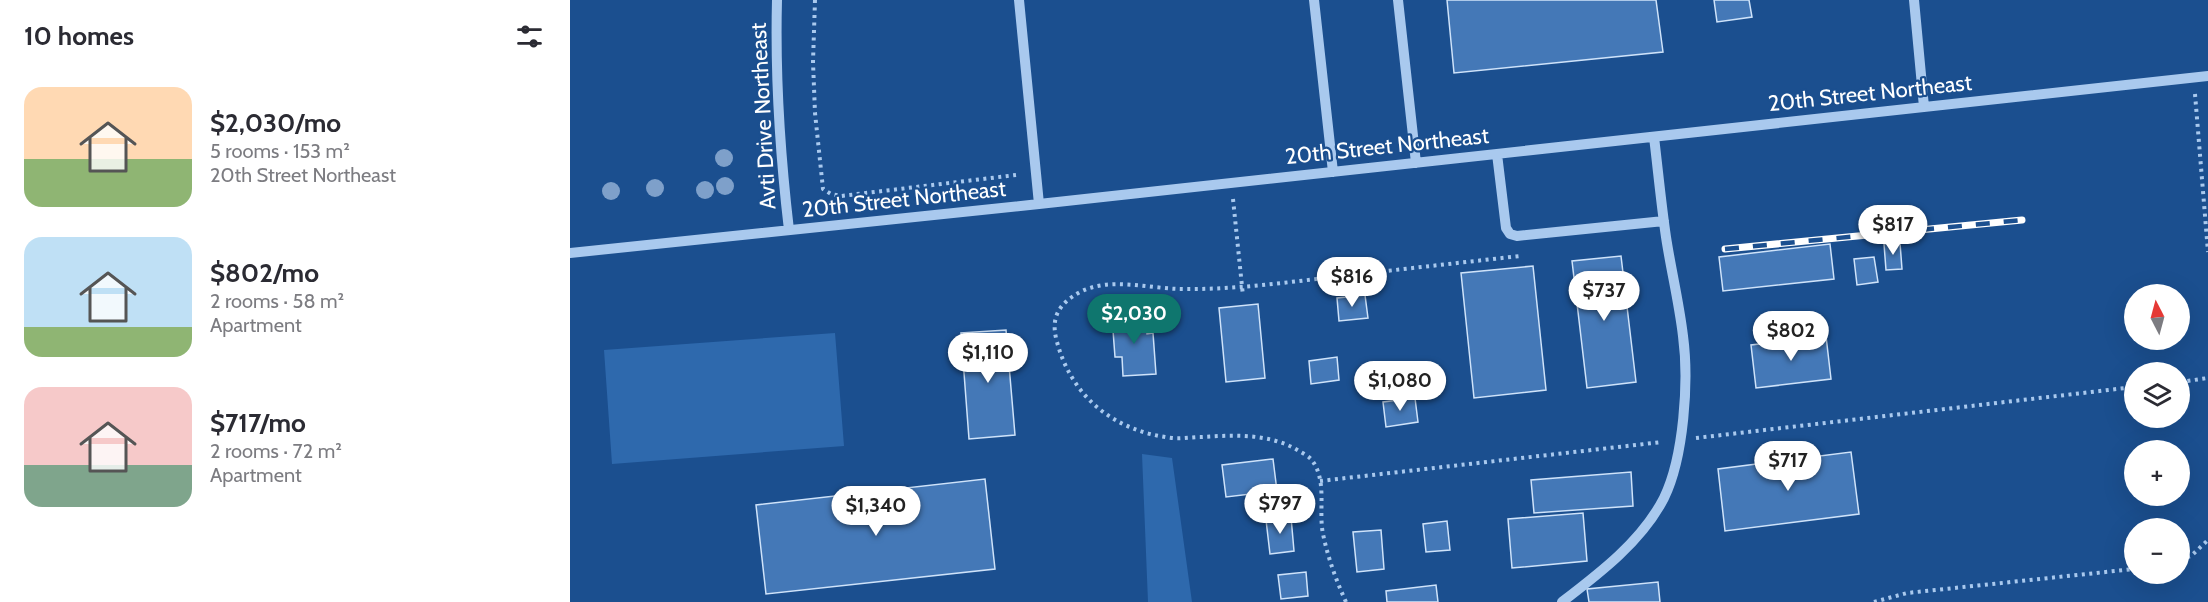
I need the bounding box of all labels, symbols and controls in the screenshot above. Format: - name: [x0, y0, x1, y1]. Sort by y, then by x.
- text: 10 homes: [24, 20, 134, 52]
- icon: filters: [513, 20, 546, 53]
- street label: Avti Drive Northeast: [745, 21, 781, 210]
- street label: 20th Street Northeast: [1767, 69, 1974, 117]
- text: $2,030/mo: [210, 107, 341, 139]
- icon: home: [72, 111, 144, 183]
- street label: 20th Street Northeast: [1284, 122, 1491, 170]
- text: 5 rooms · 153 m²: [210, 139, 350, 163]
- text: 20th Street Northeast: [210, 163, 396, 187]
- street label: 20th Street Northeast: [801, 175, 1008, 223]
- pin: $817: [1857, 205, 1929, 256]
- text: $817: [1872, 212, 1914, 236]
- text: $802/mo: [210, 257, 319, 289]
- pin: $816: [1316, 257, 1388, 308]
- icon: home: [72, 261, 144, 333]
- text: $816: [1331, 264, 1373, 288]
- pin: $737: [1568, 271, 1640, 322]
- text: $737: [1583, 278, 1625, 302]
- north arrow: [2124, 284, 2190, 350]
- map controls: [2124, 284, 2190, 584]
- text: 2 rooms · 58 m²: [210, 289, 344, 313]
- pin: $2,030: [1085, 294, 1183, 345]
- text: $2,030: [1101, 301, 1167, 325]
- pin: $802: [1755, 311, 1827, 362]
- text: Apartment: [210, 313, 302, 337]
- text: $802: [1767, 318, 1815, 342]
- pin: $1,110: [939, 333, 1037, 384]
- text: $1,110: [962, 340, 1014, 364]
- pin: $1,080: [1351, 361, 1449, 412]
- button: layers: [2124, 362, 2190, 428]
- text: $1,080: [1368, 368, 1432, 392]
- text: $717/mo: [210, 407, 306, 439]
- icon: home: [72, 411, 144, 483]
- text: 2 rooms · 72 m²: [210, 439, 342, 463]
- button: +: [2124, 440, 2190, 506]
- pin: $717: [1752, 441, 1824, 492]
- text: $717: [1768, 448, 1808, 472]
- text: Apartment: [210, 463, 302, 487]
- pin: $797: [1244, 484, 1316, 535]
- pin: $1,340: [827, 486, 925, 537]
- text: $797: [1258, 491, 1302, 515]
- text: $1,340: [846, 493, 906, 517]
- button: −: [2124, 518, 2190, 584]

